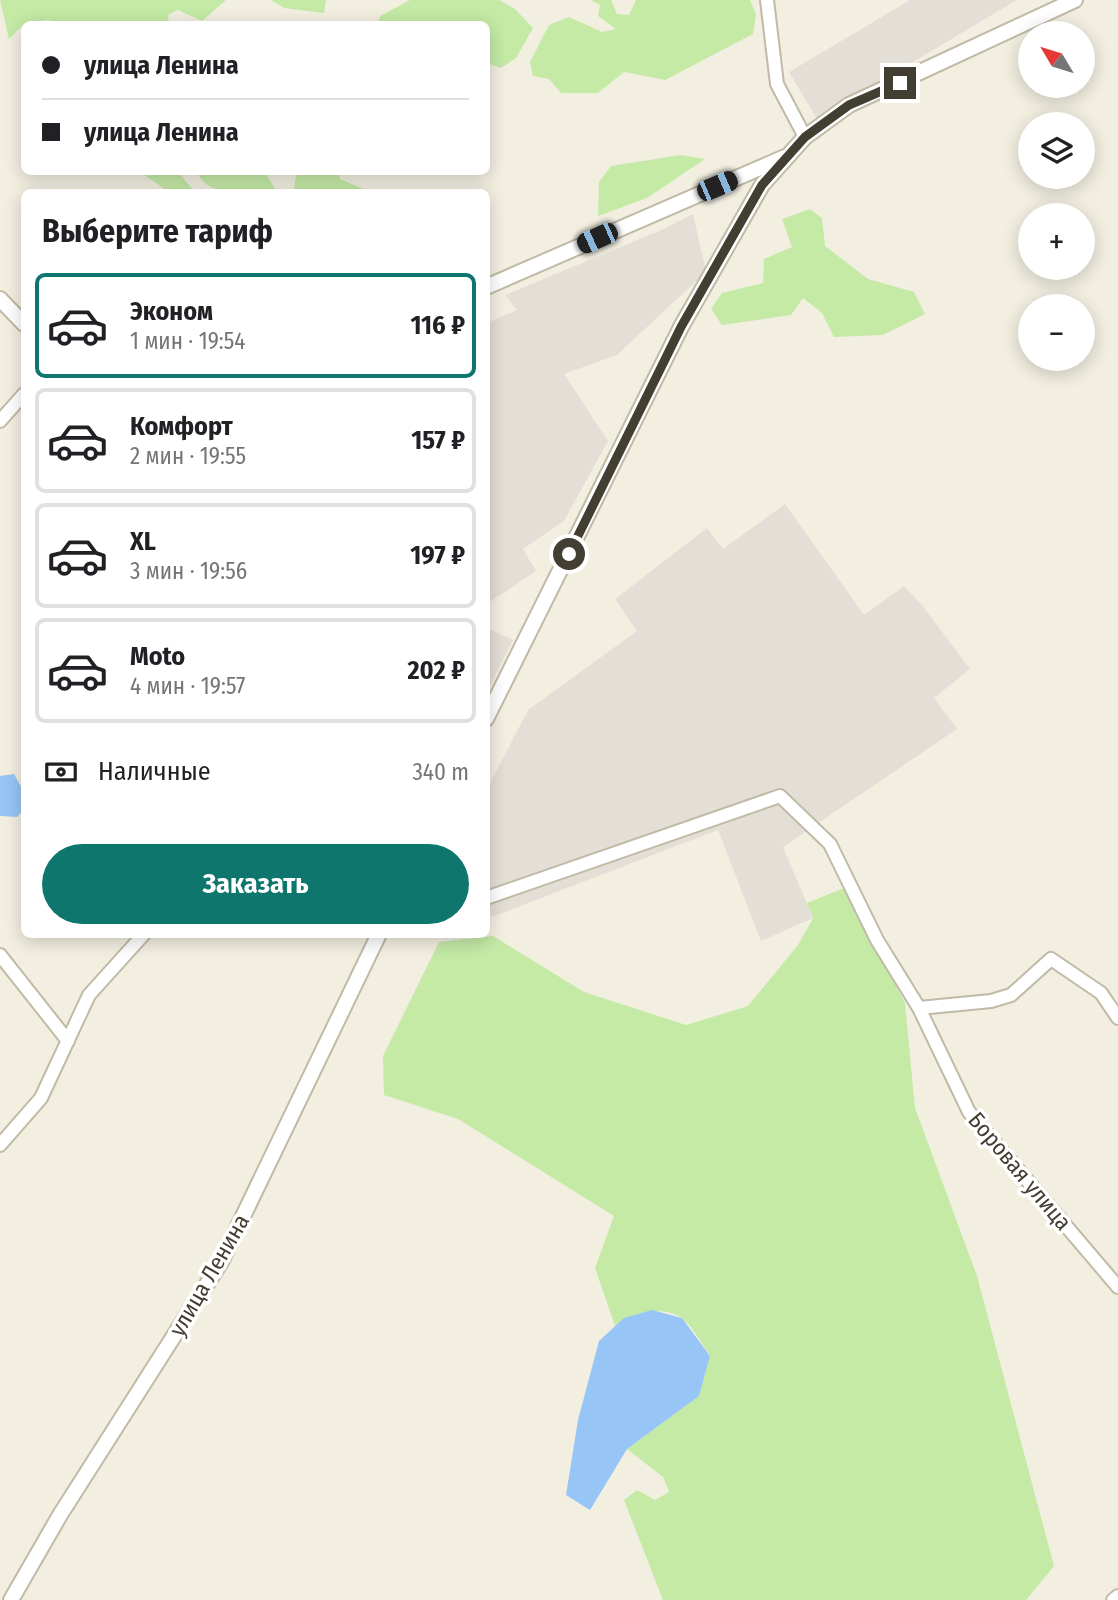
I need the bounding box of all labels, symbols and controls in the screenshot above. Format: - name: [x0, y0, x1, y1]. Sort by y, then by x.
- north arrow: [1018, 21, 1096, 98]
- map controls: [1018, 21, 1095, 371]
- text: улица Ленина: [84, 50, 239, 81]
- route end: [884, 67, 916, 99]
- button: layers: [1018, 112, 1095, 189]
- text: улица Ленина: [84, 117, 239, 148]
- car: [694, 168, 741, 204]
- button: +: [1018, 203, 1095, 280]
- text: Выберите тариф: [42, 212, 273, 250]
- car: [574, 220, 621, 256]
- icon: car: [46, 294, 109, 357]
- button: −: [1018, 294, 1095, 371]
- text: Эконом: [130, 296, 213, 327]
- text: 116 ₽: [410, 310, 465, 341]
- text: 1 мин · 19:54: [130, 327, 245, 355]
- icon: car: [46, 409, 109, 472]
- text: Комфорт: [130, 411, 233, 442]
- text: 157 ₽: [411, 425, 465, 456]
- text: 2 мин · 19:55: [130, 442, 246, 470]
- icon: car: [46, 524, 109, 587]
- text: XL: [130, 526, 156, 557]
- route start: [553, 538, 585, 570]
- text: 197 ₽: [410, 540, 465, 571]
- text: 3 мин · 19:56: [130, 557, 247, 585]
- icon: car: [46, 639, 109, 702]
- text: Moto: [130, 641, 185, 672]
- text: 202 ₽: [407, 655, 465, 686]
- text: 4 мин · 19:57: [130, 672, 245, 700]
- icon: cash: [42, 753, 80, 791]
- text: Наличные: [98, 756, 211, 787]
- text: 340 m: [413, 758, 469, 786]
- button: Заказать: [42, 844, 469, 924]
- street label: Боровая улица: [962, 1106, 1078, 1236]
- street label: улица Ленина: [163, 1209, 255, 1341]

